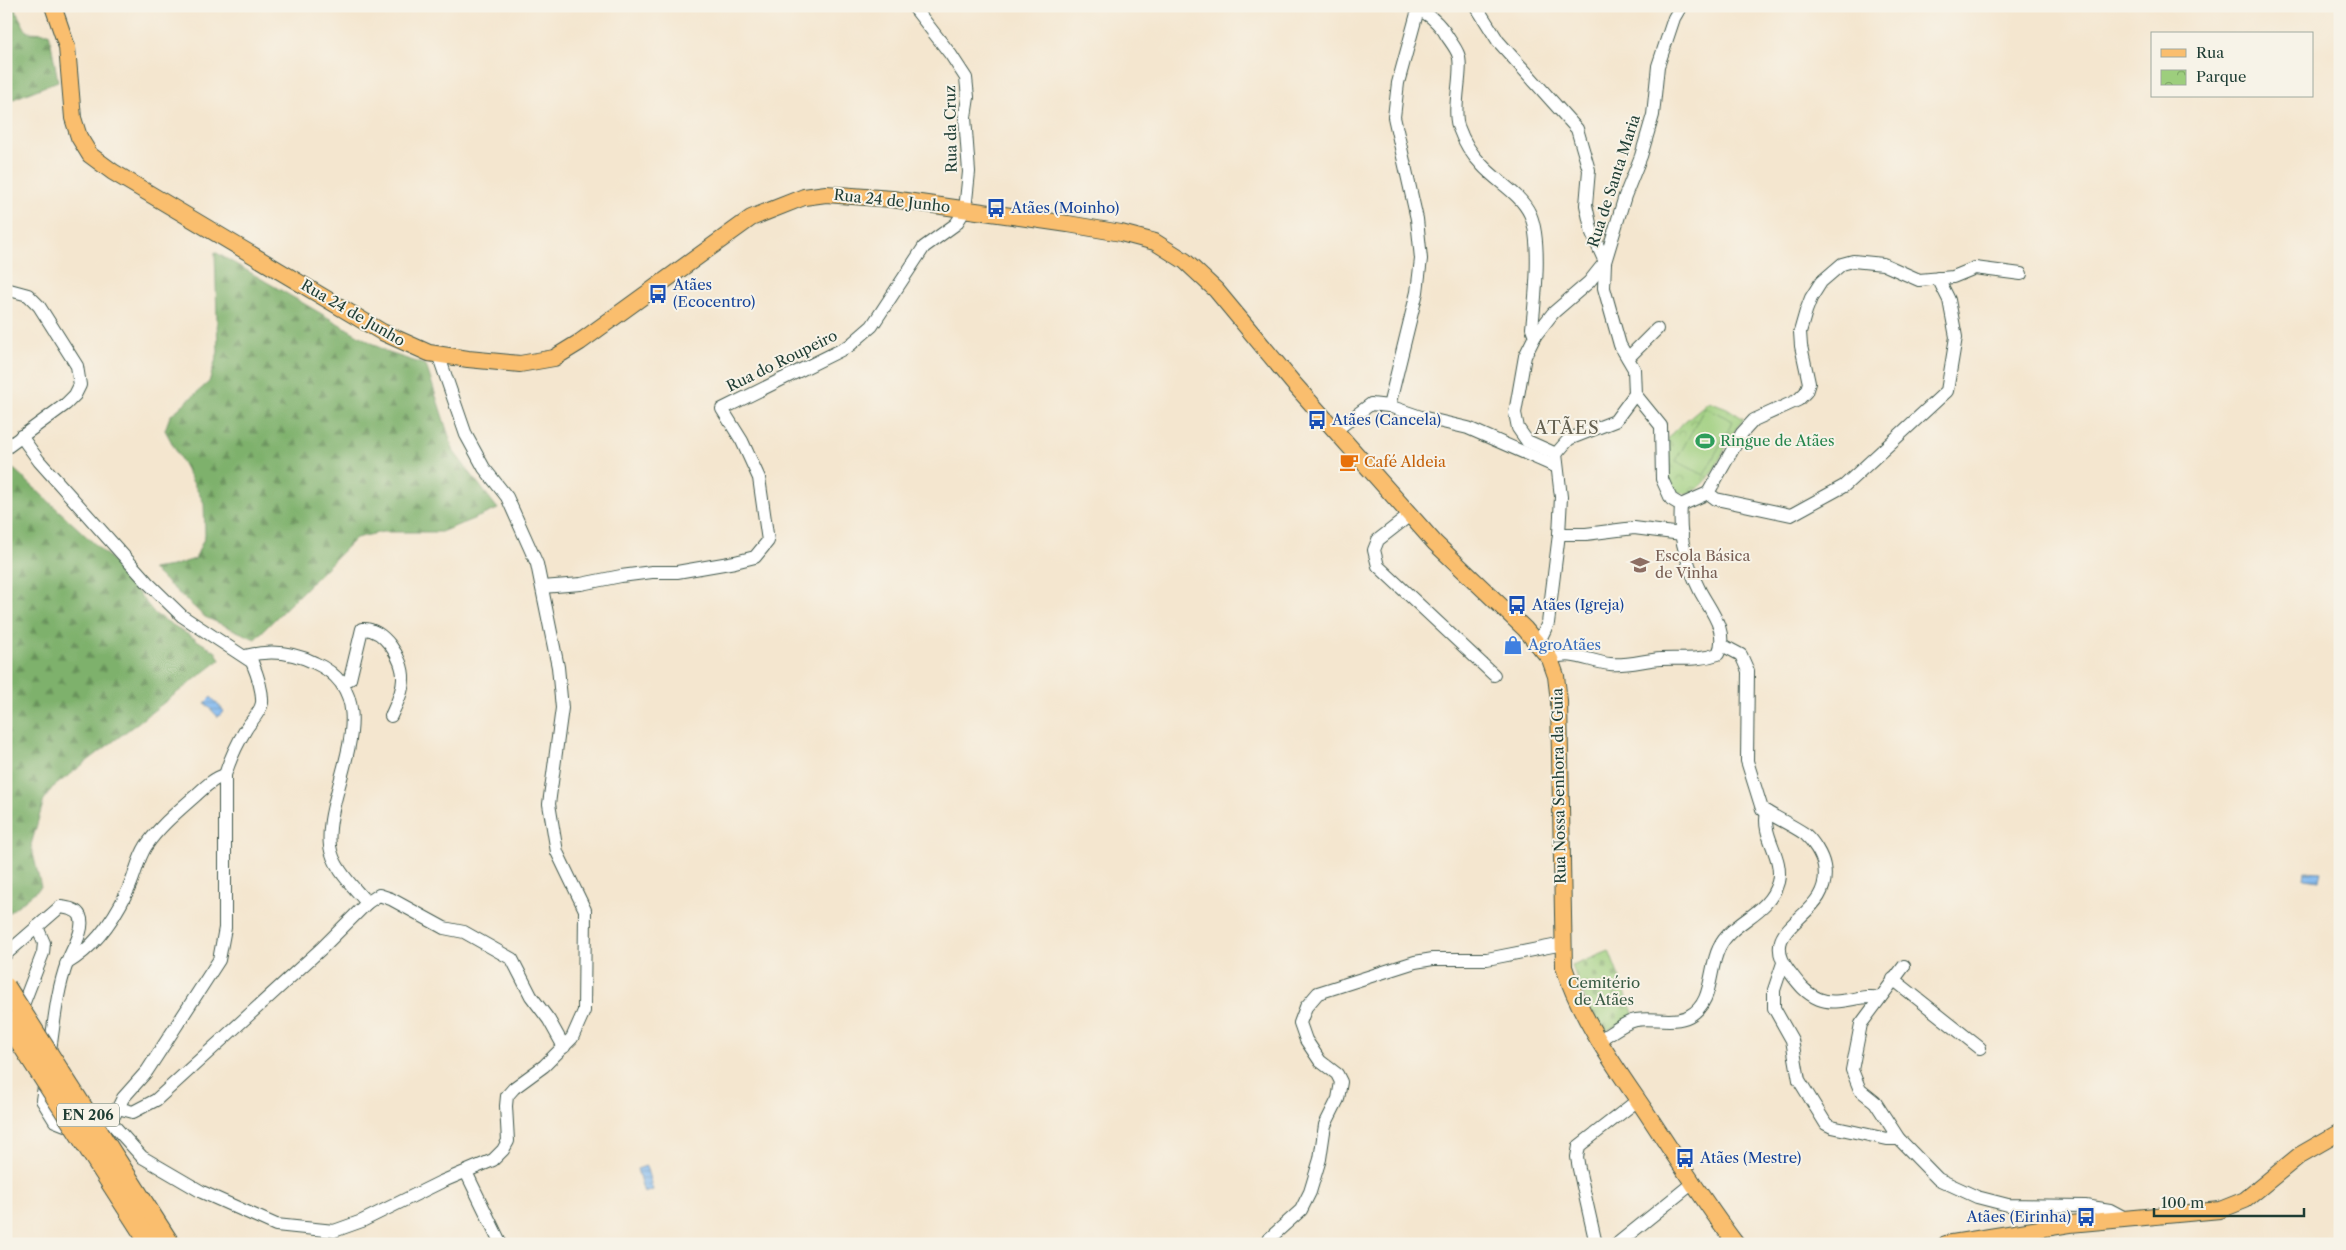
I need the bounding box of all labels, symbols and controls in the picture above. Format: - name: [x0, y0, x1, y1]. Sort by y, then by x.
- legend: [2151, 32, 2314, 98]
- text: Rua: [2196, 43, 2224, 62]
- text: Parque: [2196, 67, 2246, 86]
- street label: Rua da Cruz: [940, 85, 961, 173]
- street label: Rua de Santa Maria: [1583, 112, 1644, 250]
- street label: Rua 24 de Junho: [833, 185, 951, 216]
- bus stop icon: Atães (Moinho): [985, 197, 1007, 219]
- place label: Atães (Moinho): [1010, 198, 1119, 217]
- street label: Rua 24 de Junho: [298, 275, 409, 350]
- place label: Atães (Ecocentro): [672, 275, 755, 311]
- bus stop icon: Atães (Ecocentro): [647, 283, 669, 305]
- street label: Rua do Roupeiro: [723, 325, 840, 396]
- bus stop icon: Atães (Cancela): [1306, 409, 1328, 431]
- place label: Atães (Cancela): [1331, 410, 1441, 429]
- district label: ATÃES: [1533, 415, 1600, 439]
- sports icon: Ringue de Atães: [1694, 430, 1716, 452]
- place label: Ringue de Atães: [1720, 431, 1835, 450]
- cafe icon: Café Aldeia: [1338, 451, 1360, 473]
- place label: Café Aldeia: [1364, 452, 1446, 471]
- place label: Escola Básica de Vinha: [1655, 546, 1750, 582]
- school or university icon: Escola Básica de Vinha: [1629, 554, 1651, 576]
- bus stop icon: Atães (Igreja): [1506, 594, 1528, 616]
- place label: Atães (Igreja): [1531, 595, 1624, 614]
- shop icon: AgroAtães: [1502, 634, 1524, 656]
- place label: AgroAtães: [1527, 635, 1601, 654]
- street label: Rua Nossa Senhora da Guia: [1547, 688, 1570, 884]
- park label: Cemitério de Atães: [1568, 973, 1640, 1009]
- road number: EN 206: [57, 1104, 119, 1126]
- bus stop icon: Atães (Mestre): [1674, 1147, 1696, 1169]
- place label: Atães (Mestre): [1699, 1148, 1801, 1167]
- scale bar: [2154, 1185, 2304, 1217]
- text: 100 m: [2161, 1193, 2204, 1212]
- bus stop icon: Atães (Eirinha): [2075, 1206, 2097, 1228]
- place label: Atães (Eirinha): [1966, 1207, 2071, 1226]

